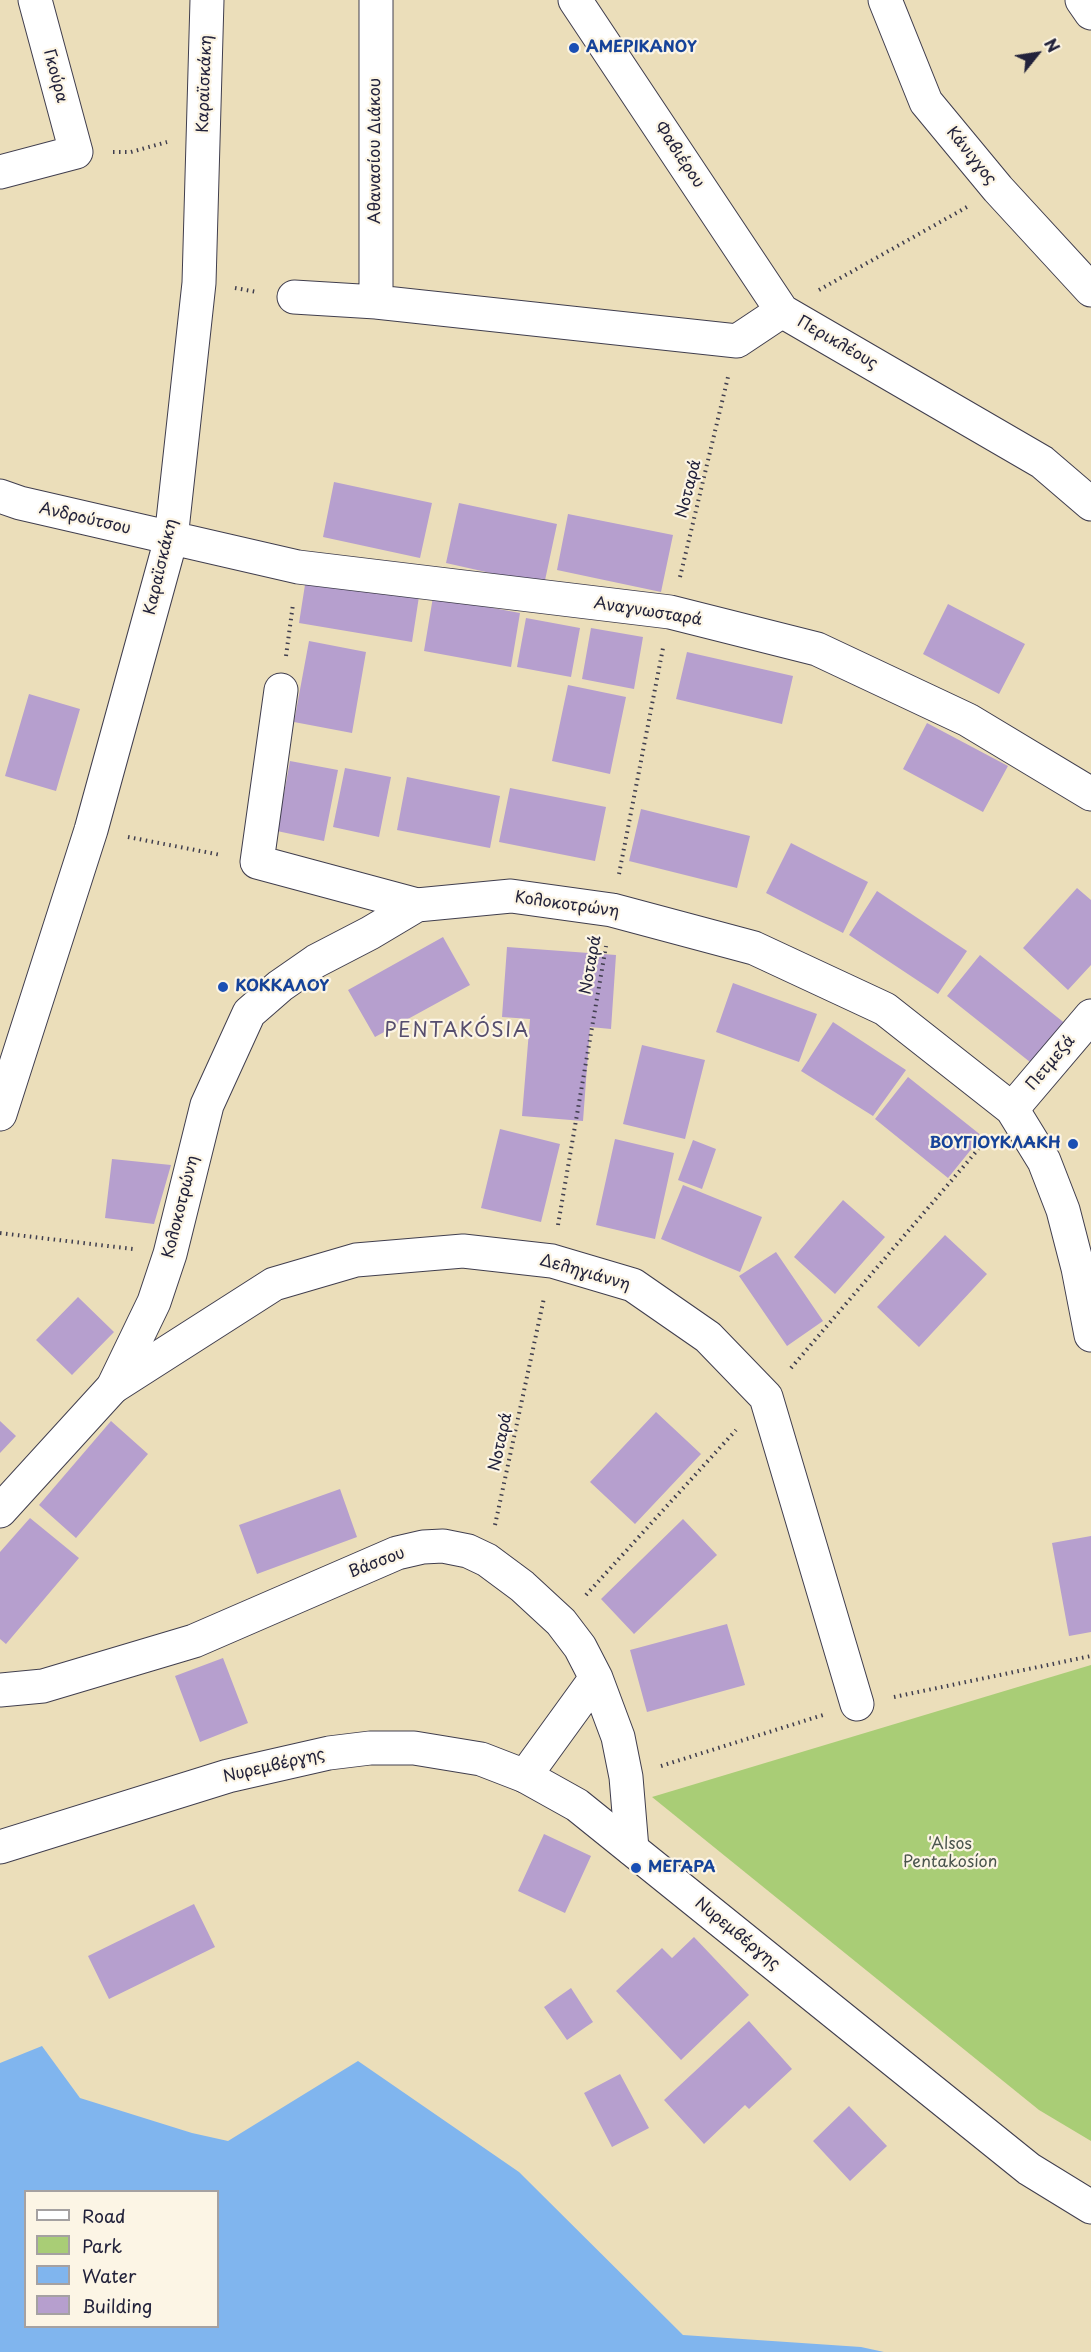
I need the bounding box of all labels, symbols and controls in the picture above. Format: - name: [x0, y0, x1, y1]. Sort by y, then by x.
- north arrow: [1007, 24, 1067, 84]
- text: N: [1039, 34, 1066, 56]
- street label: Καραϊσκάκη: [194, 35, 216, 133]
- place label: ΑΜΕΡΙΚΑΝΟΥ: [586, 38, 697, 58]
- marker: ΑΜΕΡΙΚΑΝΟΥ: [567, 41, 581, 55]
- street label: Γκούρα: [39, 47, 71, 105]
- street label: Αθανασίου Διάκου: [366, 78, 386, 224]
- street label: Φαβιέρου: [650, 118, 708, 192]
- street label: Κάνιγγος: [942, 123, 1000, 189]
- street label: Περικλέους: [793, 312, 881, 374]
- street label: Νοταρά: [672, 458, 706, 520]
- street label: Ανδρούτσου: [37, 499, 133, 539]
- street label: Καραϊσκάκη: [141, 517, 181, 617]
- street label: Αναγνωσταρά: [592, 594, 704, 630]
- street label: Κολοκοτρώνη: [514, 888, 620, 922]
- street label: Νοταρά: [576, 934, 606, 996]
- place label: ΚΟΚΚΑΛΟΥ: [235, 977, 329, 997]
- marker: ΚΟΚΚΑΛΟΥ: [216, 980, 230, 994]
- district label: PENTAKÓSIA: [385, 1019, 529, 1043]
- street label: Πετμεζά: [1023, 1032, 1079, 1094]
- place label: ΒΟΥΓΙΟΥΚΛΑΚΗ: [929, 1134, 1061, 1154]
- marker: ΒΟΥΓΙΟΥΚΛΑΚΗ: [1066, 1137, 1080, 1151]
- street label: Κολοκοτρώνη: [159, 1154, 203, 1260]
- street label: Δεληγιάννη: [538, 1251, 632, 1295]
- street label: Νοταρά: [485, 1411, 517, 1473]
- street label: Βάσσου: [346, 1544, 408, 1582]
- street label: Νυρεμβέργης: [221, 1745, 327, 1787]
- park label: 'Alsos Pentakosíon: [903, 1835, 997, 1873]
- place label: ΜΕΓΑΡΑ: [648, 1858, 716, 1878]
- marker: ΜΕΓΑΡΑ: [629, 1861, 643, 1875]
- street label: Νυρεμβέργης: [691, 1894, 783, 1974]
- legend: [24, 2190, 219, 2328]
- text: Road: [82, 2202, 126, 2229]
- text: Park: [82, 2232, 122, 2259]
- text: Water: [82, 2262, 136, 2289]
- text: Building: [82, 2292, 152, 2319]

